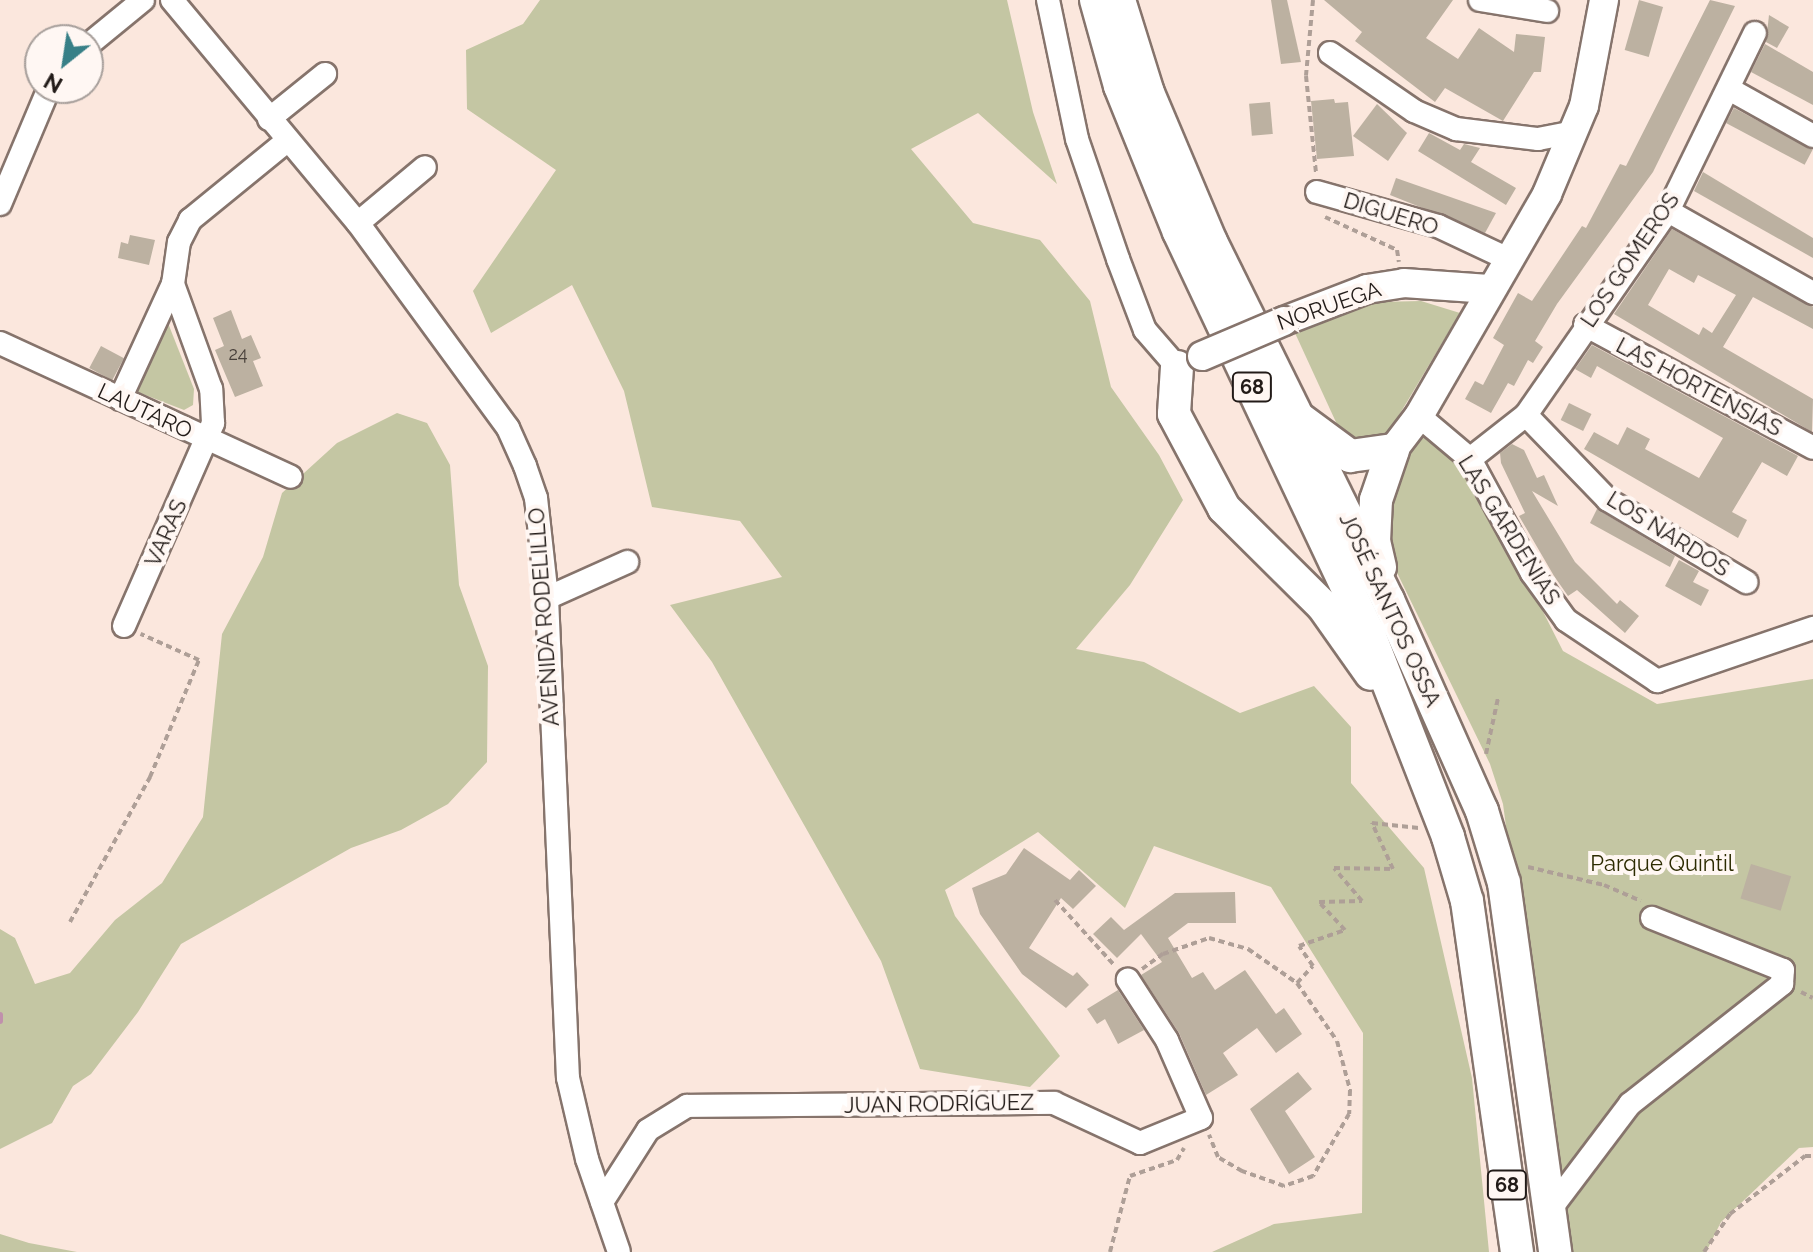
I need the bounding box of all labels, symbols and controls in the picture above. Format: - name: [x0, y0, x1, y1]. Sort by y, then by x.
- north arrow: [24, 24, 104, 104]
- text: N: [39, 68, 67, 99]
- street label: DIGUERO: [1340, 187, 1442, 241]
- street label: LOS GOMEROS: [1575, 188, 1685, 332]
- street label: NORUEGA: [1274, 276, 1384, 336]
- street label: LAS HORTENSIAS: [1612, 332, 1786, 442]
- house number: 24: [228, 343, 248, 365]
- road number: 68: [1230, 371, 1274, 403]
- street label: LAUTARO: [93, 378, 197, 444]
- street label: LAS GARDENIAS: [1452, 450, 1566, 610]
- street label: LOS NARDOS: [1602, 486, 1734, 582]
- street label: VARAS: [140, 495, 192, 571]
- street label: AVENIDA RODELILLO: [523, 506, 565, 728]
- street label: JOSÉ SANTOS OSSA: [1334, 509, 1446, 711]
- park label: Parque Quintil: [1590, 851, 1734, 877]
- street label: JUAN RODRÍGUEZ: [844, 1089, 1034, 1119]
- road number: 68: [1485, 1169, 1529, 1201]

